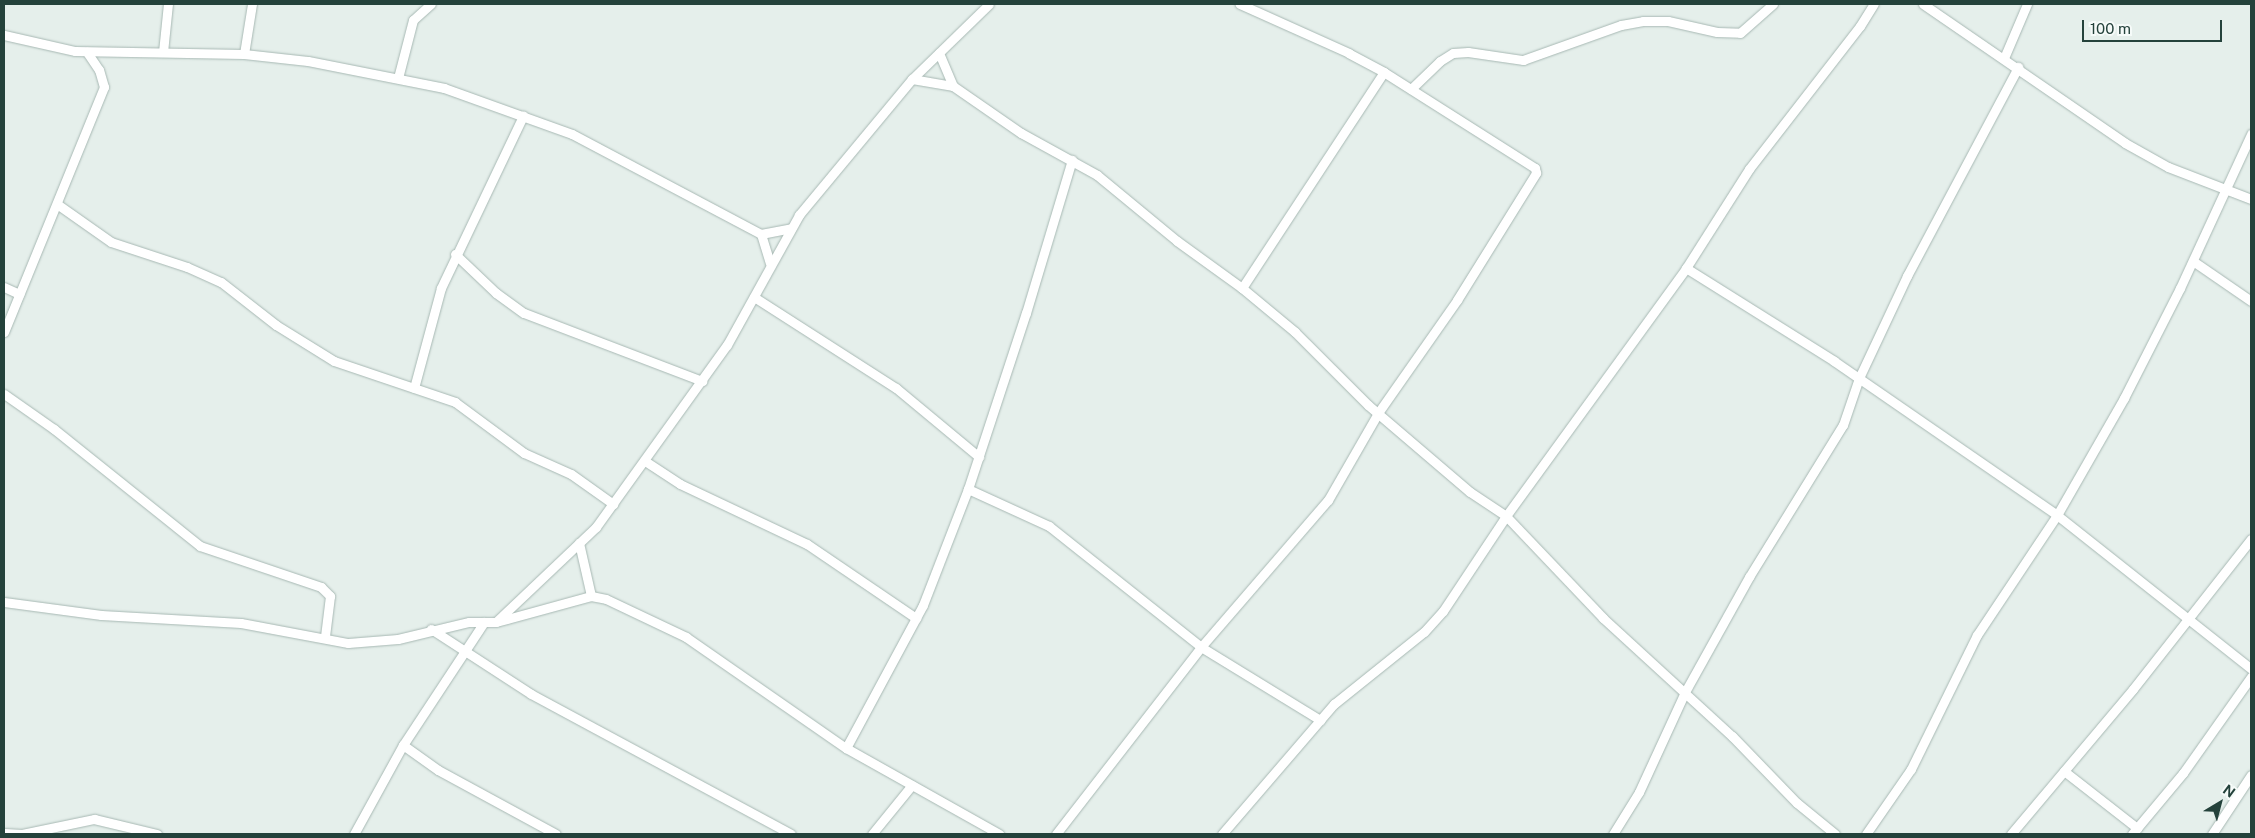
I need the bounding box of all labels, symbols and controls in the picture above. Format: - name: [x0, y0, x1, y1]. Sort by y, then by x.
- scale bar: [2085, 10, 2225, 42]
- text: 100 m: [2090, 20, 2131, 37]
- north arrow: [2195, 778, 2245, 828]
- text: N: [2220, 781, 2238, 801]

